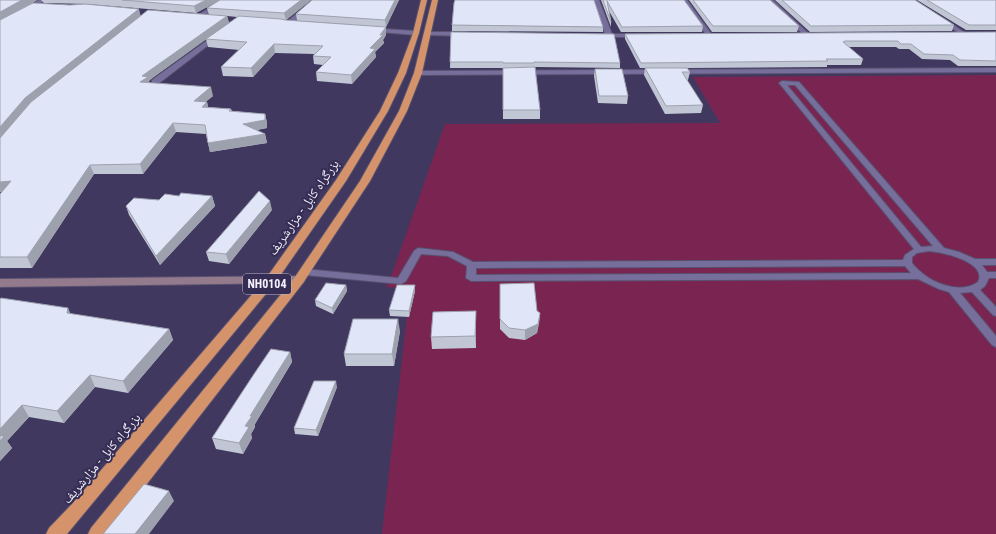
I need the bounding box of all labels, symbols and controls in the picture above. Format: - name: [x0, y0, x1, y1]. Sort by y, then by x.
- street label: بزرگراه کابل - مزارشریف: [265, 157, 343, 259]
- road number: NH0104: [243, 274, 291, 294]
- street label: بزرگراه کابل - مزارشریف: [59, 410, 144, 507]

